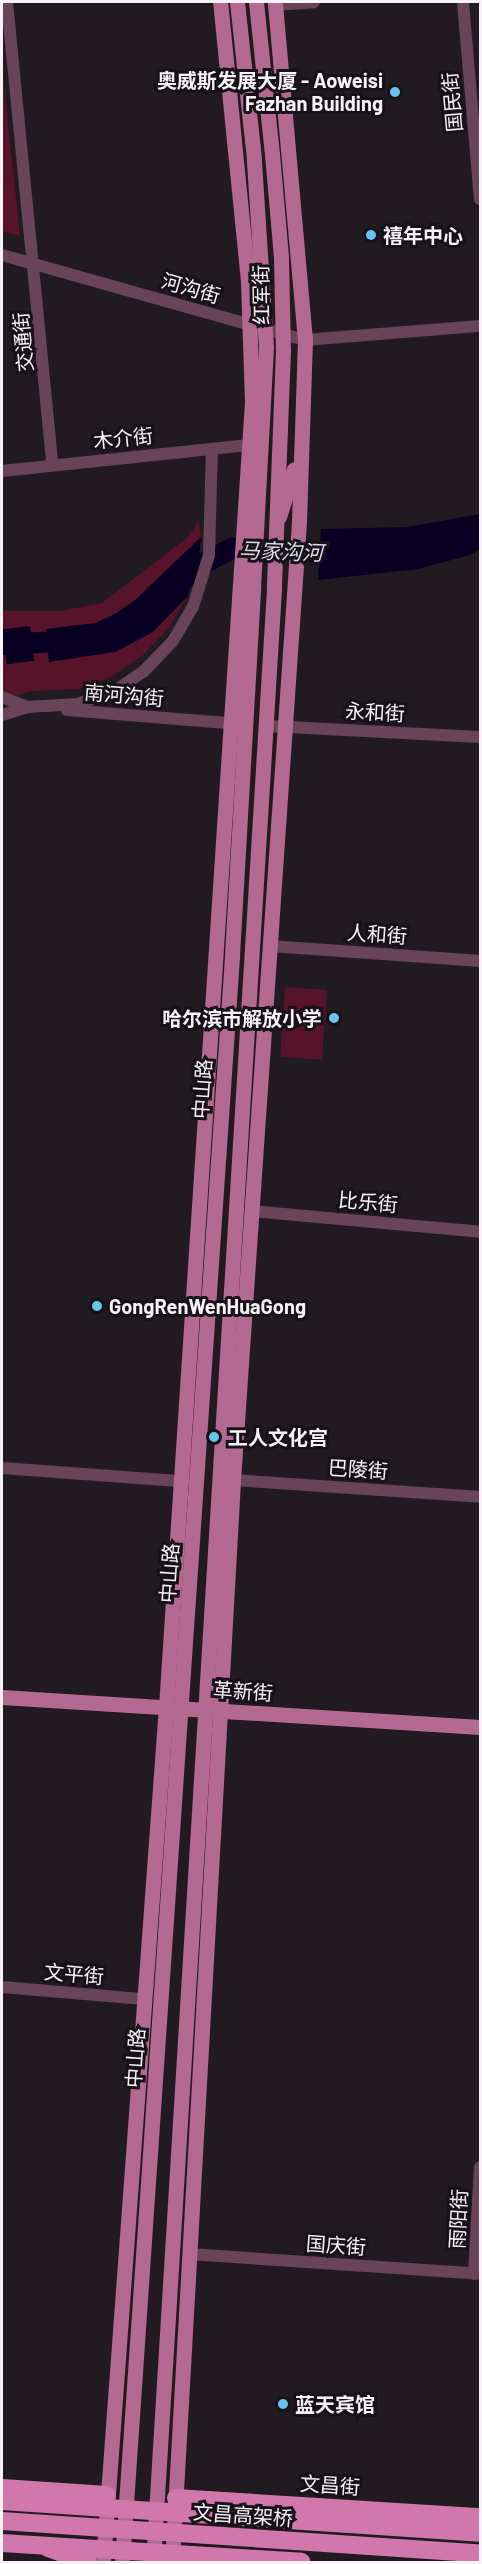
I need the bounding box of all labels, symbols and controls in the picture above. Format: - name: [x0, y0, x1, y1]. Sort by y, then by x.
- place label: 奥威斯发展大厦 - Aoweisi Fazhan Building: [157, 68, 383, 115]
- street label: 国民街: [437, 71, 467, 133]
- marker: 奥威斯发展大厦 - Aoweisi Fazhan Building: [388, 85, 402, 99]
- place label: 禧年中心: [383, 223, 463, 247]
- marker: 禧年中心: [364, 228, 378, 242]
- street label: 红军街: [248, 265, 274, 325]
- street label: 河沟街: [159, 268, 223, 308]
- street label: 交通街: [8, 311, 38, 373]
- street label: 木介街: [92, 423, 154, 453]
- water label: 马家沟河: [239, 537, 323, 565]
- street label: 南河沟街: [83, 680, 165, 710]
- street label: 永和街: [344, 698, 406, 726]
- street label: 人和街: [346, 920, 408, 948]
- place label: 哈尔滨市解放小学: [162, 1006, 322, 1030]
- marker: 哈尔滨市解放小学: [327, 1011, 341, 1025]
- street label: 中山路: [188, 1058, 216, 1120]
- street label: 比乐街: [337, 1187, 399, 1217]
- place label: GongRenWenHuaGong: [109, 1294, 306, 1318]
- marker: GongRenWenHuaGong: [90, 1299, 104, 1313]
- place label: 工人文化宫: [228, 1425, 328, 1449]
- marker: 工人文化宫: [205, 1428, 223, 1446]
- street label: 巴陵街: [327, 1455, 389, 1483]
- street label: 中山路: [155, 1542, 183, 1604]
- street label: 革新街: [212, 1677, 274, 1705]
- street label: 文平街: [43, 1959, 105, 1989]
- street label: 中山路: [121, 2027, 149, 2089]
- street label: 雨阳街: [444, 2188, 472, 2250]
- street label: 国庆街: [305, 2231, 367, 2259]
- place label: 蓝天宾馆: [295, 2392, 375, 2416]
- marker: 蓝天宾馆: [276, 2397, 290, 2411]
- street label: 文昌街: [299, 2471, 361, 2499]
- street label: 文昌高架桥: [192, 2500, 294, 2530]

